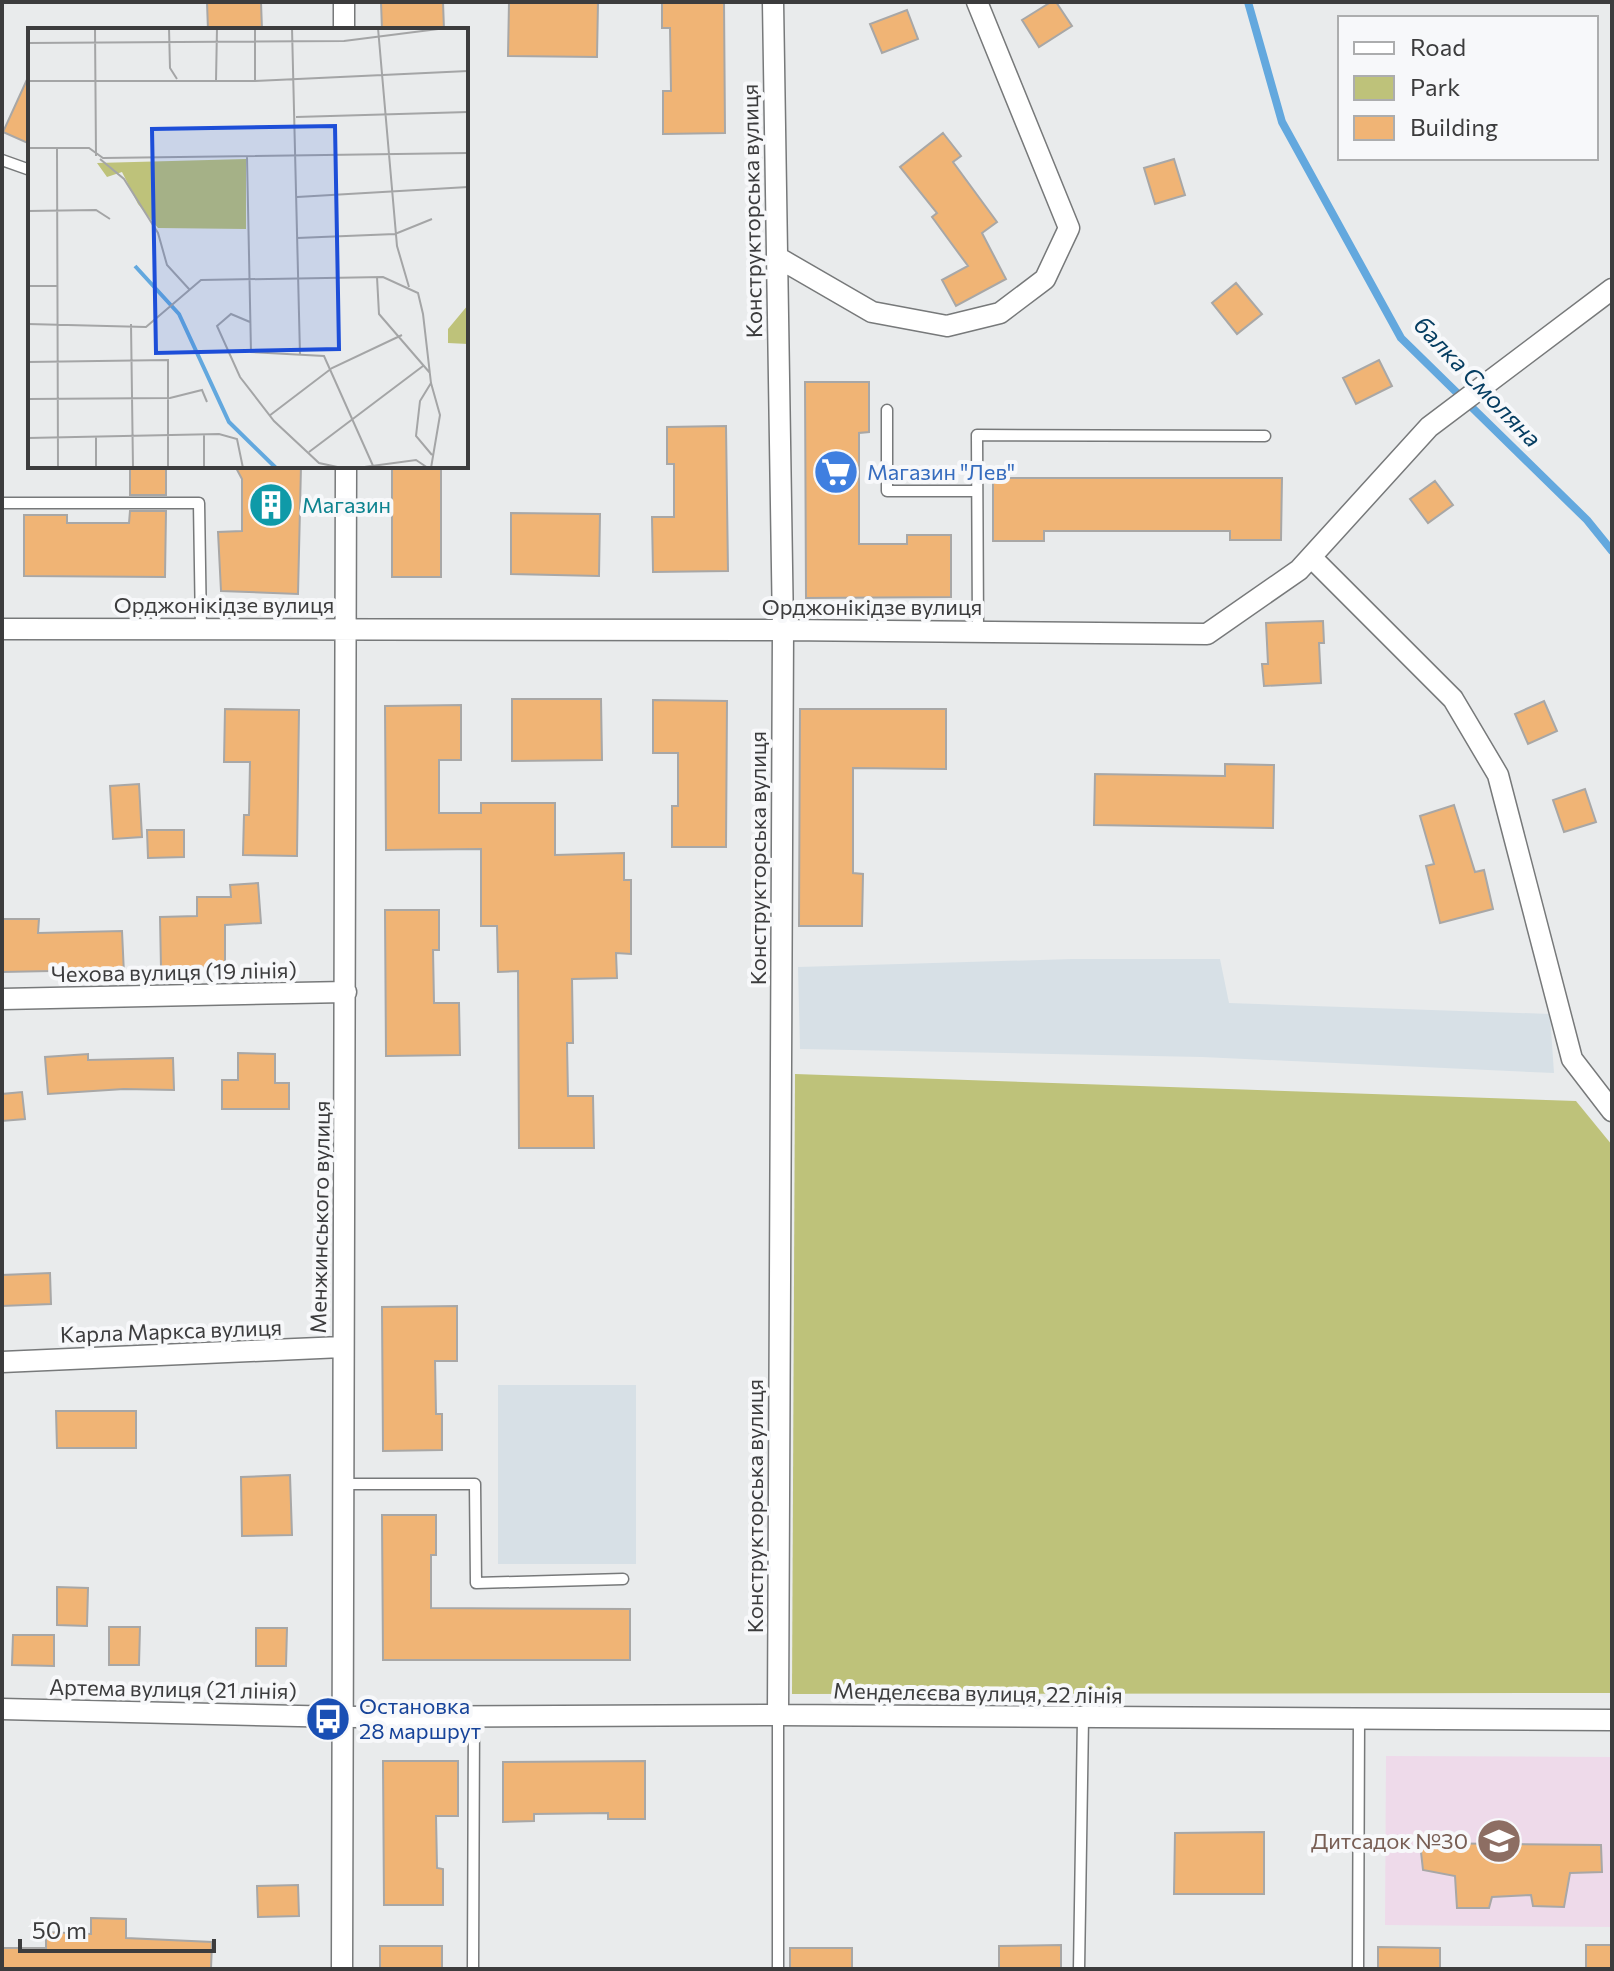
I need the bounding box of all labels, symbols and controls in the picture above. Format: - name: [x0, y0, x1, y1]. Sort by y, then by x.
- legend: [1338, 16, 1598, 160]
- inset map: [28, 28, 468, 468]
- text: Road: [1410, 32, 1466, 61]
- text: Park: [1410, 72, 1460, 101]
- street label: Конструкторська вулиця: [736, 84, 767, 338]
- text: Building: [1410, 112, 1498, 141]
- water label: балка Смоляна: [1408, 309, 1548, 452]
- supermarket icon: Магазин "Лев": [812, 448, 860, 496]
- place label: Магазин "Лев": [867, 458, 1015, 485]
- building icon: Магазин: [247, 481, 295, 529]
- place label: Магазин: [302, 491, 391, 518]
- street label: Орджонікідзе вулиця: [114, 591, 334, 618]
- street label: Орджонікідзе вулиця: [762, 593, 982, 620]
- street label: Конструкторська вулиця: [744, 731, 771, 985]
- street label: Чехова вулиця (19 лiнiя): [51, 956, 297, 987]
- street label: Менжинського вулиця: [304, 1100, 335, 1334]
- street label: Карла Маркса вулиця: [59, 1313, 282, 1348]
- street label: Конструкторська вулиця: [741, 1379, 768, 1633]
- street label: Артема вулиця (21 лiнiя): [49, 1673, 297, 1704]
- street label: Менделєєва вулиця, 22 лінія: [833, 1676, 1123, 1709]
- place label: Остановка 28 маршрут: [359, 1692, 481, 1744]
- bus stop icon: Остановка 28 маршрут: [304, 1695, 352, 1743]
- school or university icon: Дитсадок №30: [1475, 1817, 1523, 1865]
- place label: Дитсадок №30: [1311, 1827, 1468, 1854]
- scale bar: [20, 1903, 214, 1953]
- text: 50 m: [32, 1915, 87, 1944]

